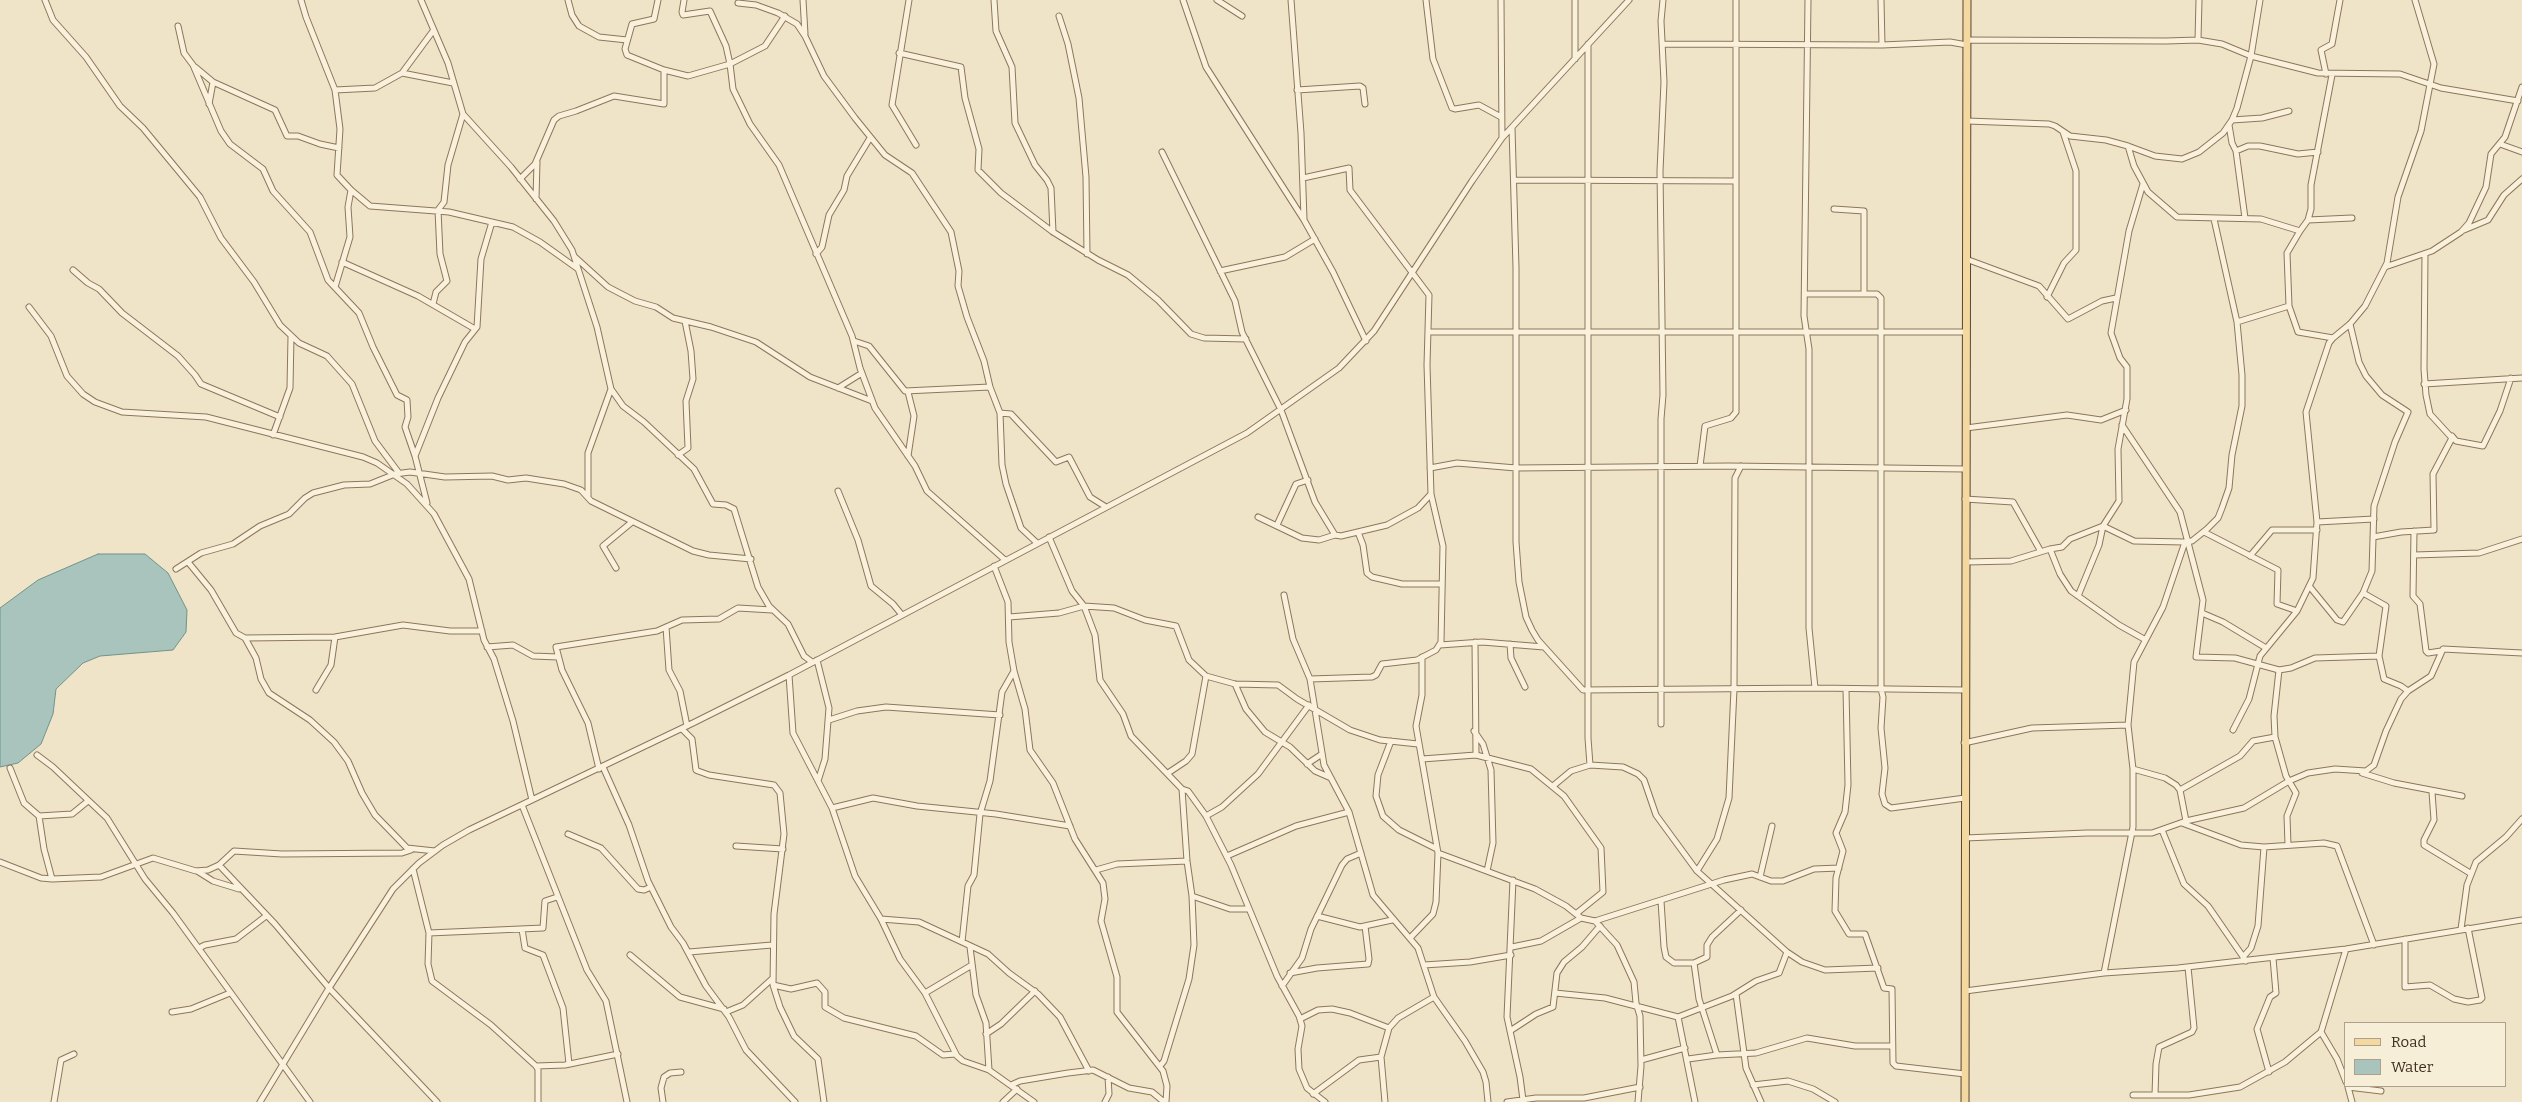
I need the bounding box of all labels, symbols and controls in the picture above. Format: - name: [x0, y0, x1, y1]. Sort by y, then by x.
- legend: [2344, 1022, 2507, 1087]
- text: Road: [2391, 1033, 2426, 1051]
- text: Water: [2391, 1058, 2433, 1076]

